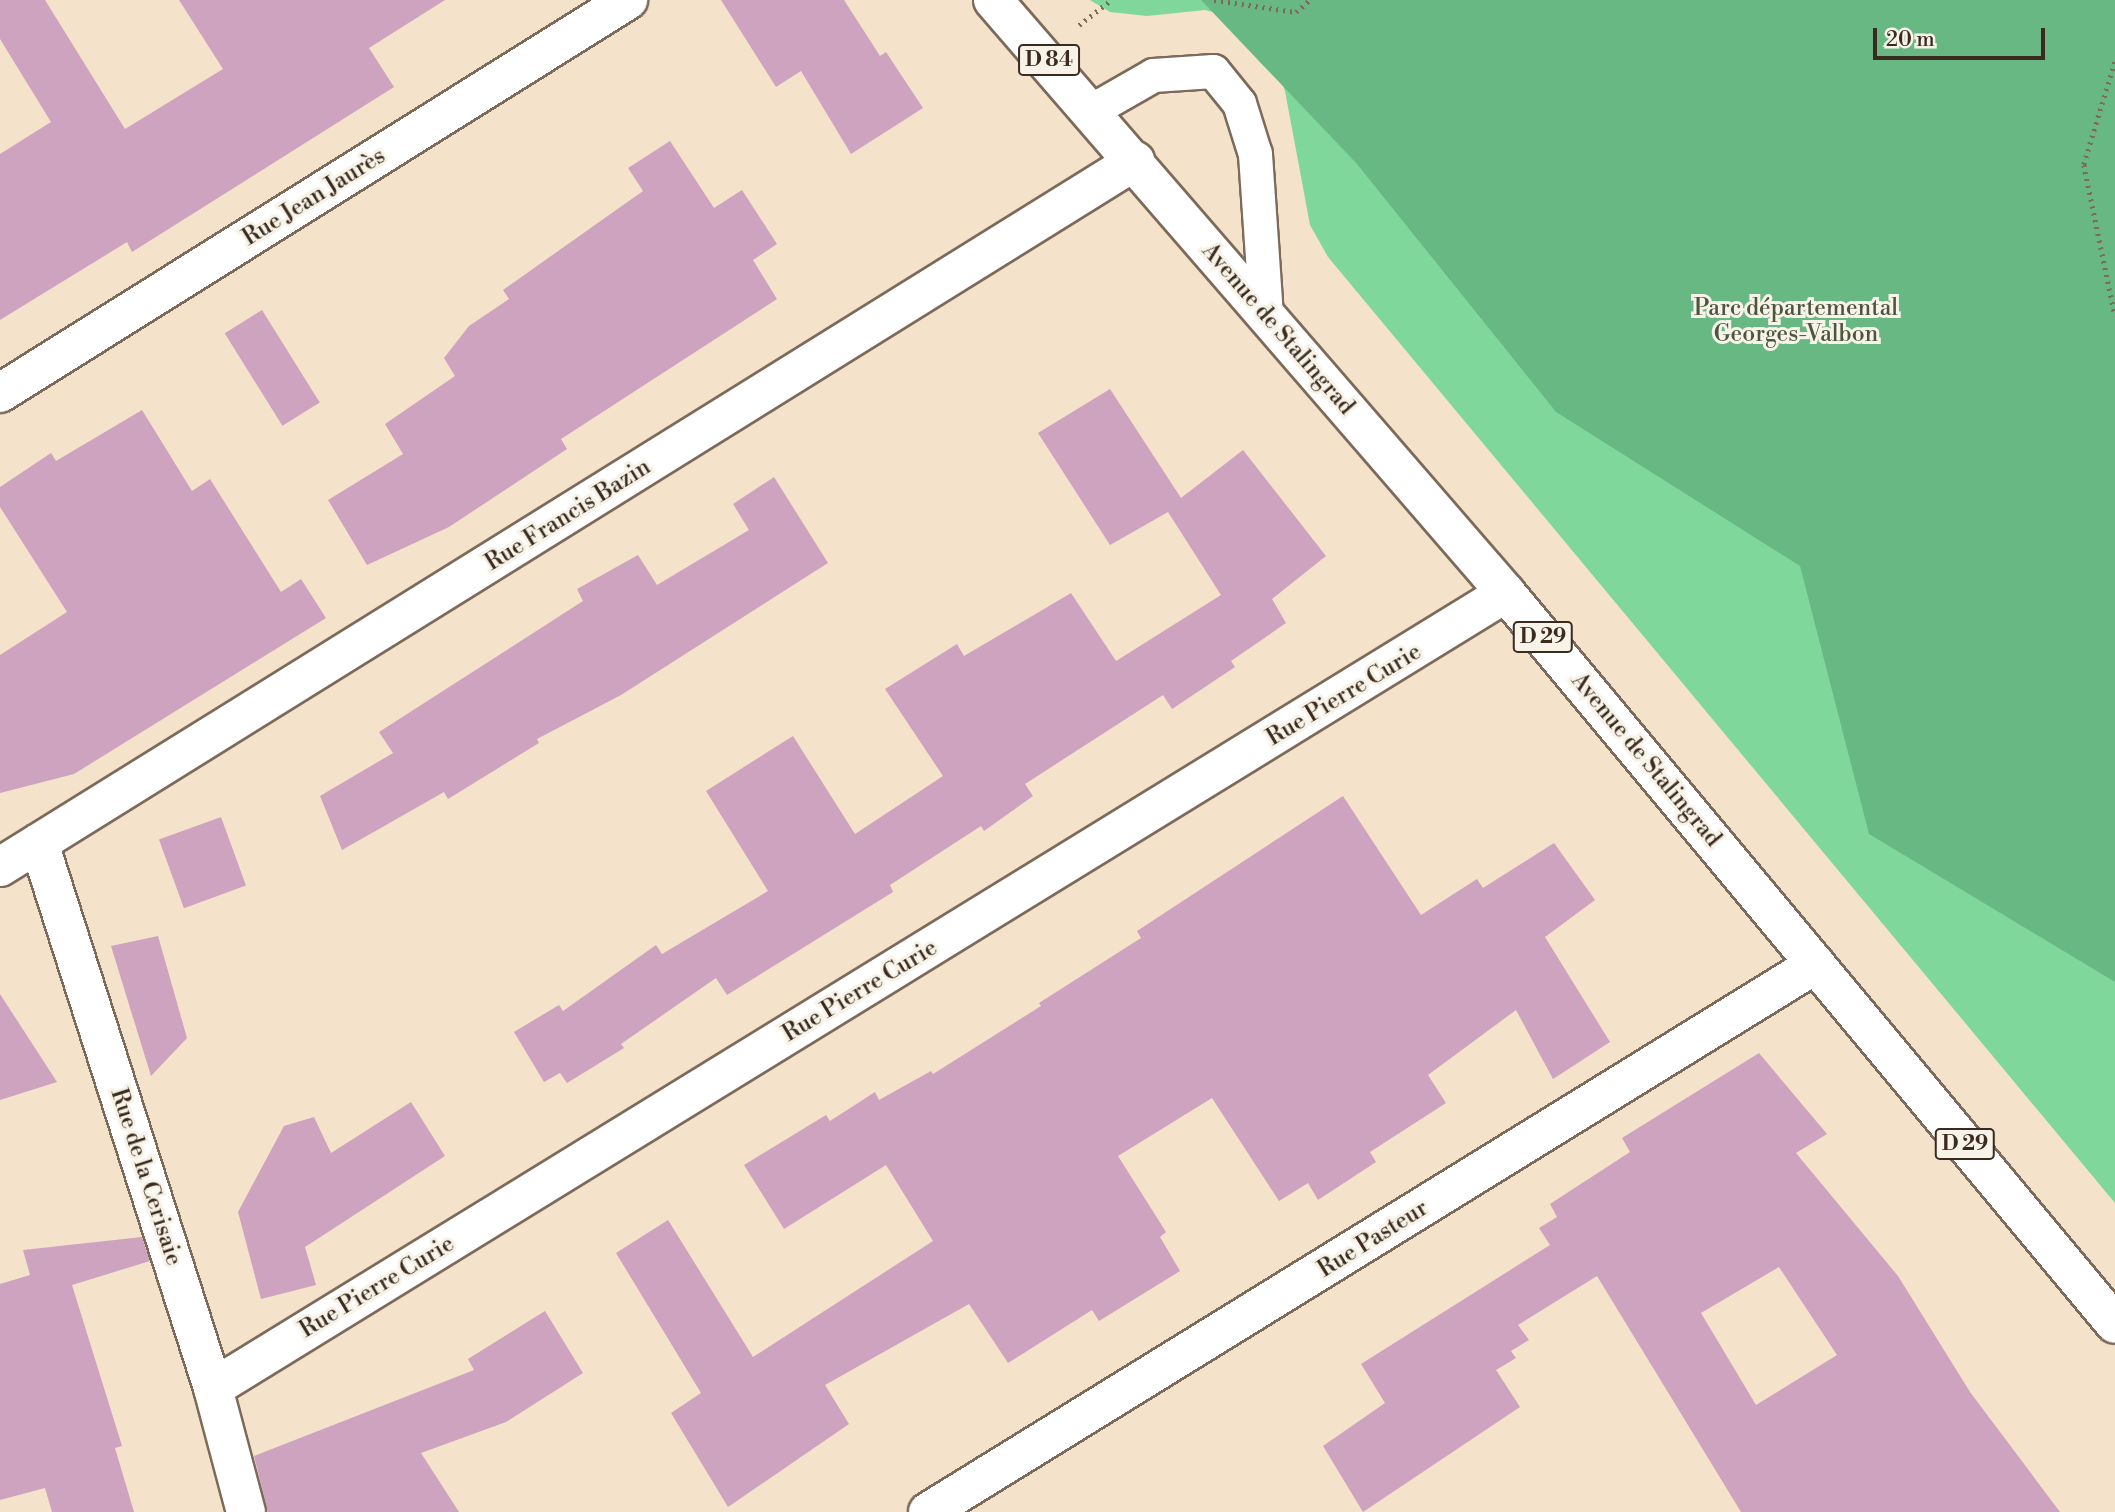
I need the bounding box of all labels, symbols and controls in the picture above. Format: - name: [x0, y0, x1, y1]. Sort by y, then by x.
- scale bar: [1877, 14, 2048, 58]
- text: 20 m: [1886, 27, 1935, 53]
- road number: D 84: [1018, 42, 1080, 78]
- street label: Rue Jean Jaurès: [238, 142, 390, 252]
- street label: Avenue de Stalingrad: [1196, 238, 1360, 420]
- park label: Parc départemental Georges-Valbon: [1694, 294, 1898, 348]
- street label: Rue Francis Bazin: [480, 453, 656, 577]
- road number: D 29: [1512, 620, 1574, 654]
- street label: Rue Pierre Curie: [1262, 638, 1426, 752]
- street label: Avenue de Stalingrad: [1565, 667, 1727, 853]
- street label: Rue Pierre Curie: [778, 934, 942, 1048]
- street label: Rue de la Cerisaie: [104, 1085, 188, 1269]
- road number: D 29: [1934, 1126, 1996, 1162]
- street label: Rue Pasteur: [1313, 1194, 1433, 1284]
- street label: Rue Pierre Curie: [295, 1230, 459, 1344]

